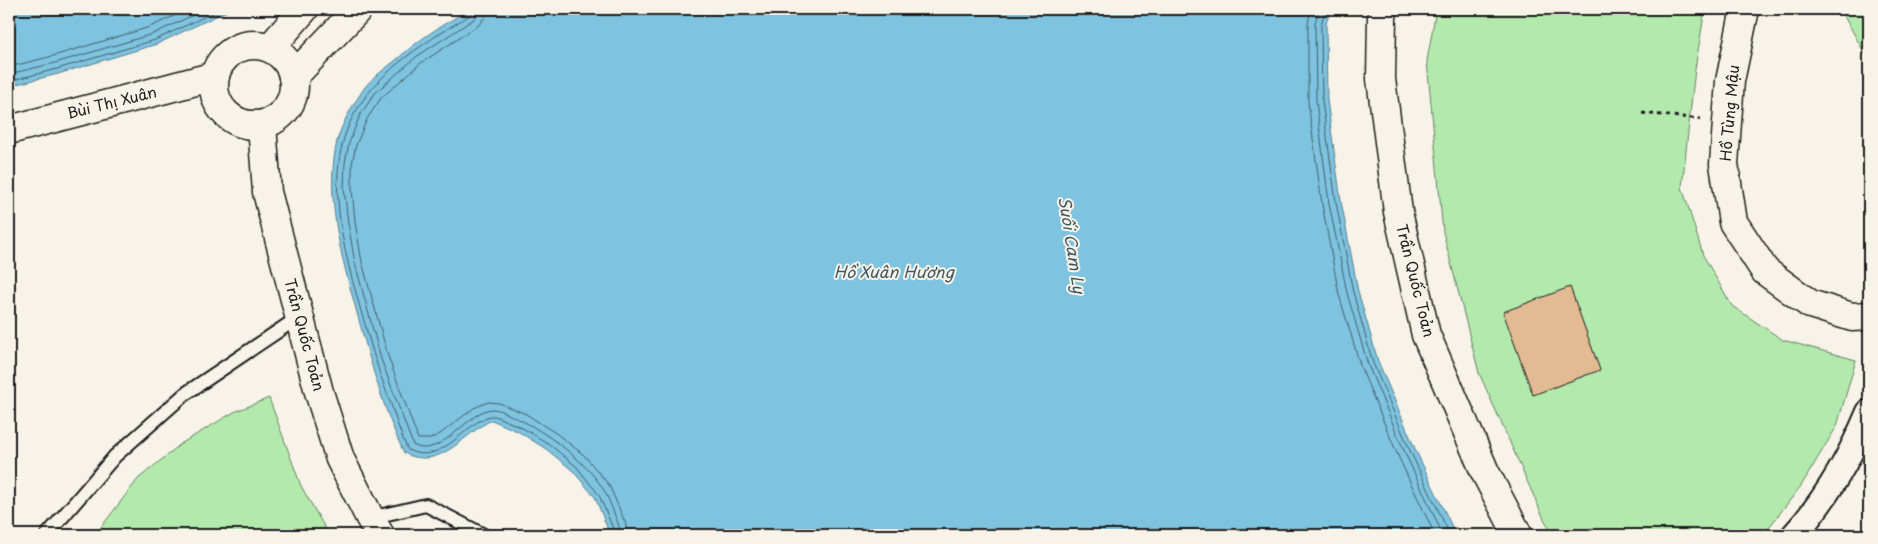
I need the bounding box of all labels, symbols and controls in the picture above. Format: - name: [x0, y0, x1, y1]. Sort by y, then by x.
- street label: Hồ Tùng Mậu: [1713, 64, 1744, 162]
- street label: Bùi Thị Xuân: [64, 79, 159, 124]
- water label: Suối Cam Ly: [1053, 195, 1093, 297]
- street label: Trần Quốc Toản: [1391, 222, 1442, 340]
- water label: Hồ Xuân Hương: [834, 259, 956, 283]
- street label: Trần Quốc Toản: [279, 276, 332, 394]

